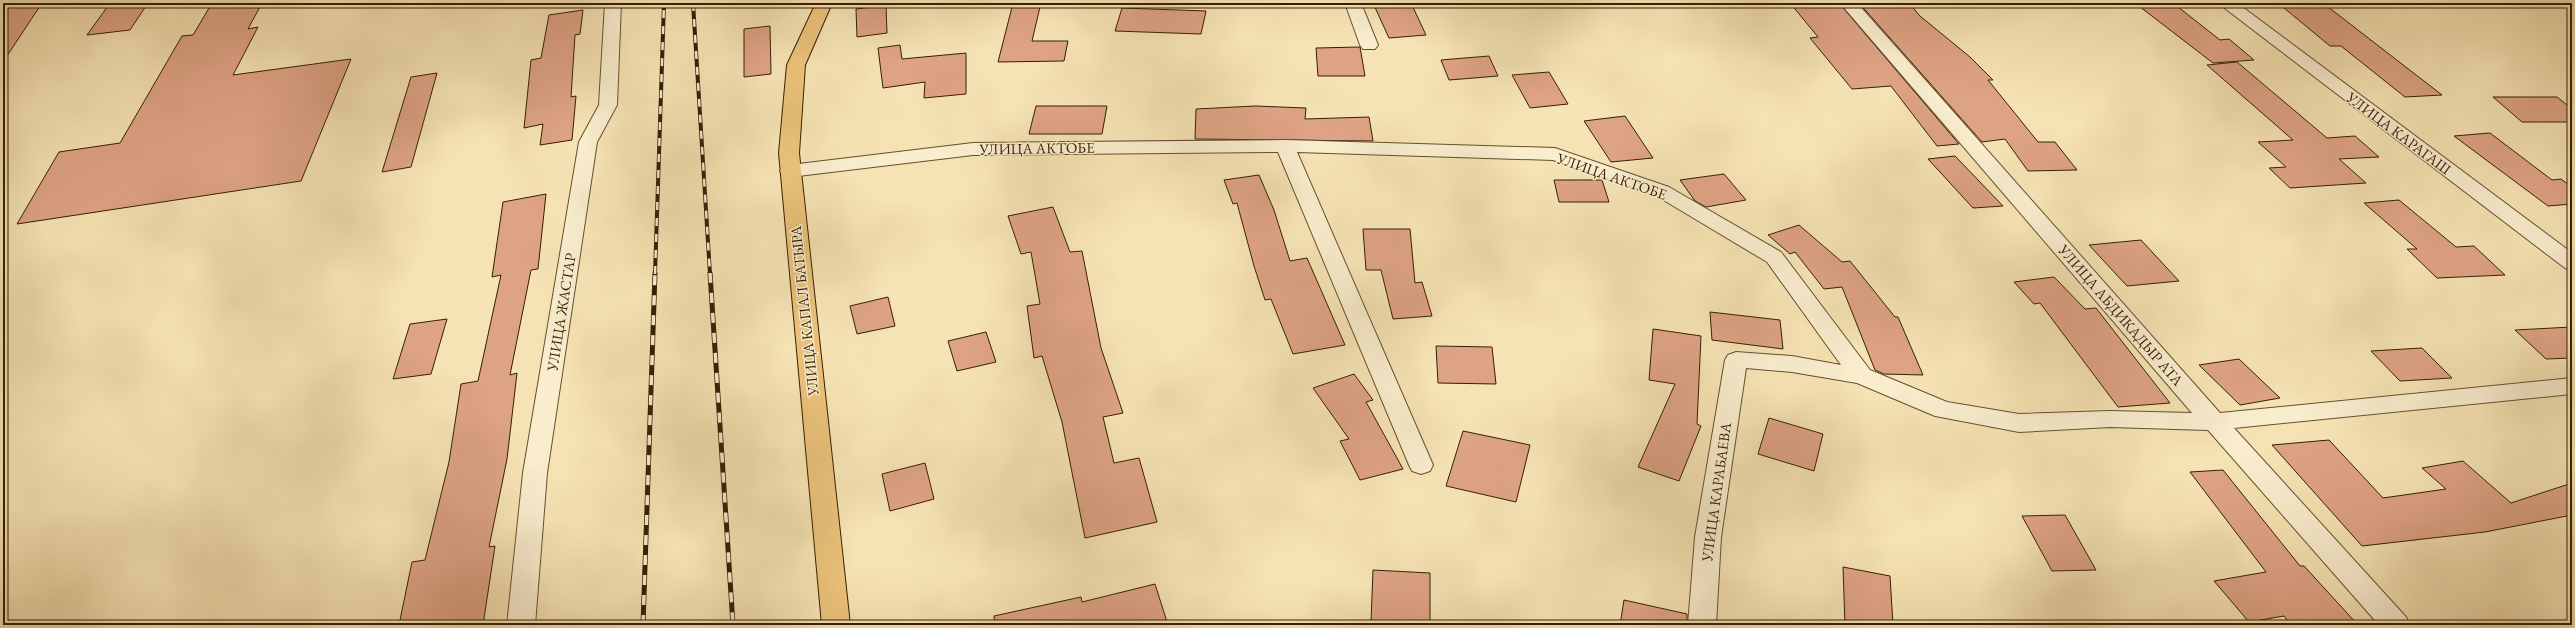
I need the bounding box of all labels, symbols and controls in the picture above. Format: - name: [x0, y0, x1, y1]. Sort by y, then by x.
- street label: УЛИЦА КАРАГАШ: [2342, 87, 2456, 179]
- street label: УЛИЦА АКТОБЕ: [978, 137, 1095, 159]
- street label: УЛИЦА АКТОБЕ: [1554, 148, 1670, 204]
- street label: УЛИЦА КАПАЛ БАТЫРА: [786, 224, 822, 398]
- street label: УЛИЦА АБДИКАДЫР АТА: [2054, 240, 2188, 390]
- street label: УЛИЦА ЖАСТАР: [542, 252, 580, 373]
- street label: УЛИЦА КАРАБАЕВА: [1697, 421, 1735, 564]

